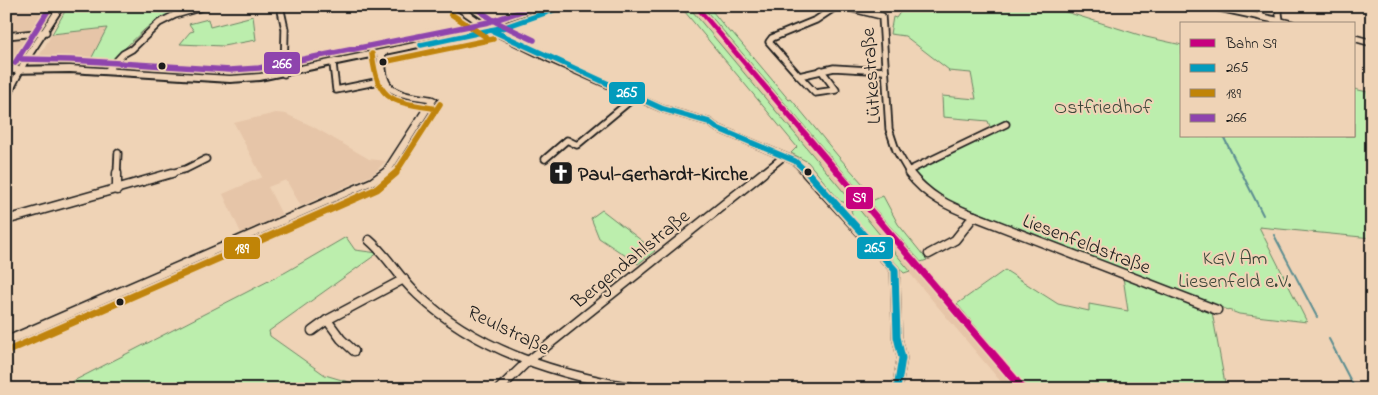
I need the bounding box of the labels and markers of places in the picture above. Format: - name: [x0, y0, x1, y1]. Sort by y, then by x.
- unlabelled marker: [378, 57, 388, 67]
- unlabelled marker: [157, 61, 167, 71]
- church icon: Paul-Gerhardt-Kirche: [548, 160, 574, 186]
- place label: Paul-Gerhardt-Kirche: [578, 161, 749, 190]
- unlabelled marker: [803, 167, 813, 177]
- unlabelled marker: [115, 297, 125, 307]

